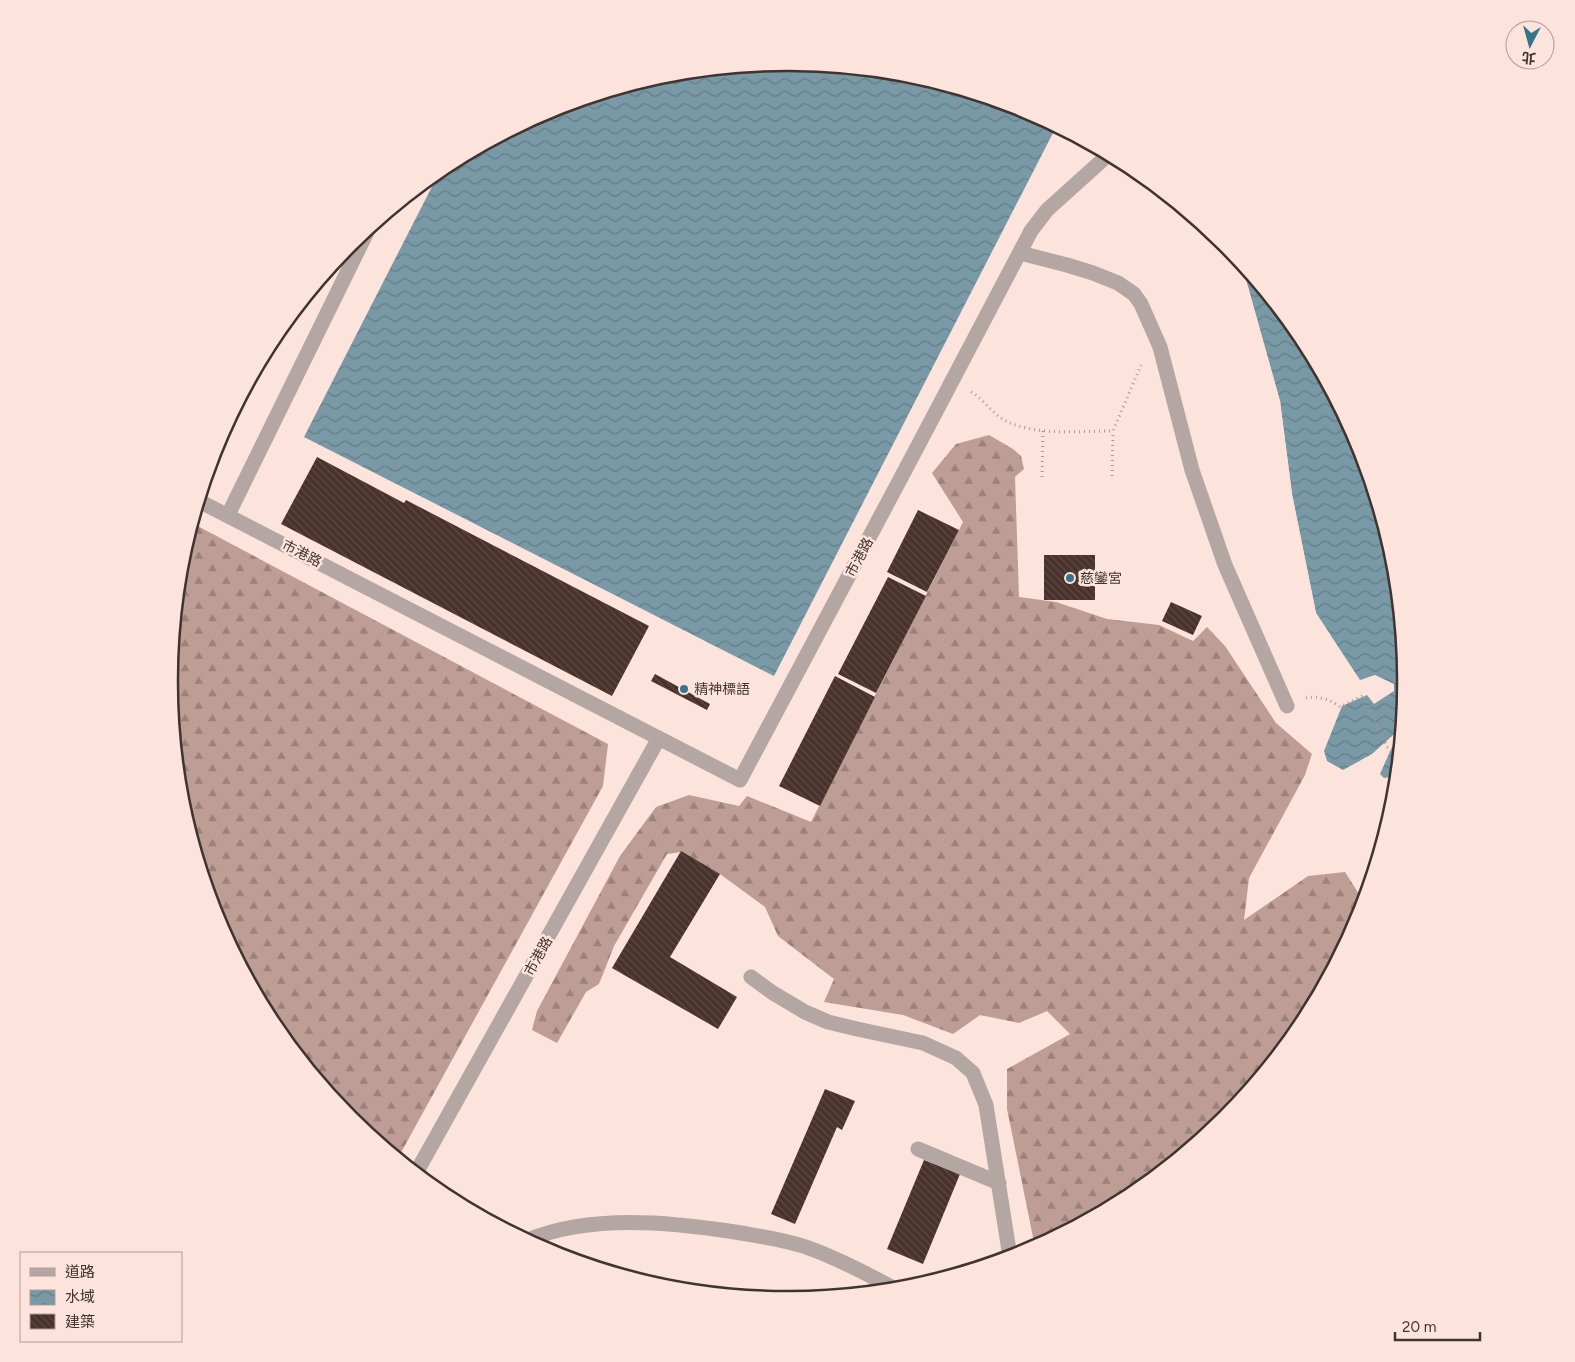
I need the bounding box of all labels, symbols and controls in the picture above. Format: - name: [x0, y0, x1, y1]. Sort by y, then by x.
- north arrow: [1505, 20, 1555, 70]
- text: 北: [1521, 48, 1537, 67]
- street label: 市港路: [842, 535, 877, 580]
- street label: 市港路: [279, 536, 324, 571]
- place label: 慈鑾宮: [1080, 570, 1122, 587]
- marker: 慈鑾宮: [1064, 572, 1076, 584]
- place label: 精神標語: [694, 681, 750, 698]
- marker: 精神標語: [678, 683, 690, 695]
- street label: 市港路: [521, 934, 556, 979]
- legend: [20, 1252, 182, 1342]
- text: 道路: [65, 1263, 95, 1281]
- text: 水域: [65, 1288, 95, 1306]
- scale bar: [1395, 1310, 1480, 1342]
- text: 建築: [65, 1313, 95, 1331]
- text: 20 m: [1402, 1318, 1436, 1336]

